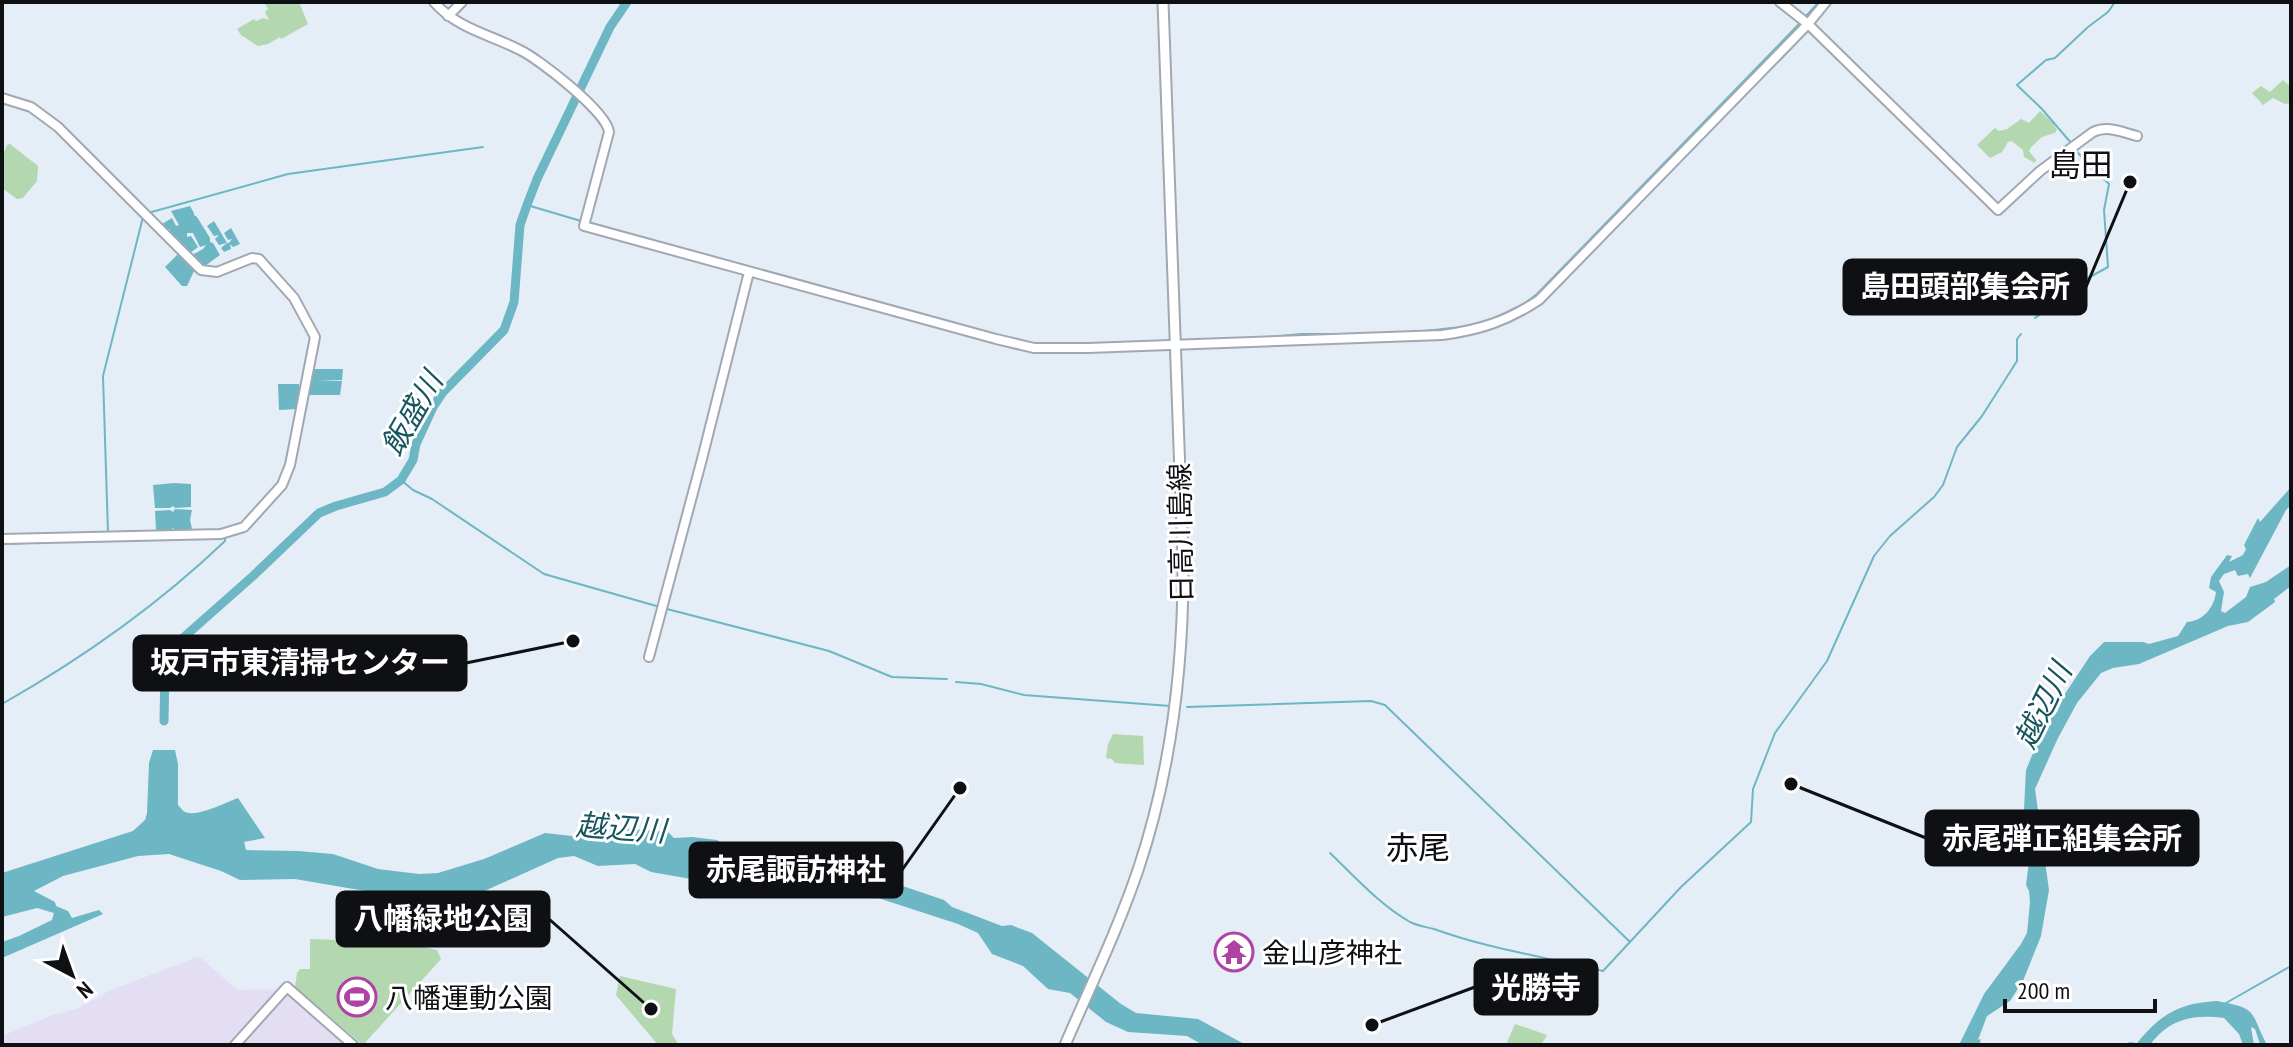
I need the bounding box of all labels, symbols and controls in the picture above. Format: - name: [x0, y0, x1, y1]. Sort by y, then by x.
- district label: 島田: [2049, 143, 2113, 185]
- callout: 島田頭部集会所: [1844, 260, 2086, 314]
- text: 島田頭部集会所: [1860, 266, 2070, 305]
- water label: 飯盛川: [372, 362, 452, 462]
- street label: 日高川島線: [1160, 463, 1200, 603]
- callout: 坂戸市東清掃センター: [134, 636, 466, 690]
- text: 坂戸市東清掃センター: [150, 642, 450, 681]
- water label: 越辺川: [2005, 653, 2081, 754]
- water label: 越辺川: [575, 804, 670, 850]
- callout: 赤尾弾正組集会所: [1926, 811, 2198, 865]
- text: 赤尾弾正組集会所: [1942, 818, 2182, 857]
- district label: 赤尾: [1386, 826, 1450, 868]
- callout: 赤尾諏訪神社: [690, 843, 902, 897]
- text: 赤尾諏訪神社: [706, 849, 886, 888]
- callout: 八幡緑地公園: [337, 892, 549, 946]
- text: 八幡緑地公園: [353, 898, 533, 937]
- temple icon: 金山彦神社: [1213, 931, 1255, 973]
- place label: 金山彦神社: [1262, 934, 1402, 971]
- north arrow: [32, 935, 112, 1015]
- callout: 光勝寺: [1475, 960, 1597, 1014]
- scale bar: [2005, 963, 2155, 1013]
- text: 光勝寺: [1491, 967, 1581, 1006]
- text: 200 m: [2017, 975, 2070, 1006]
- text: N: [71, 976, 99, 1005]
- sports icon: 八幡運動公園: [336, 976, 378, 1018]
- place label: 八幡運動公園: [385, 979, 553, 1016]

